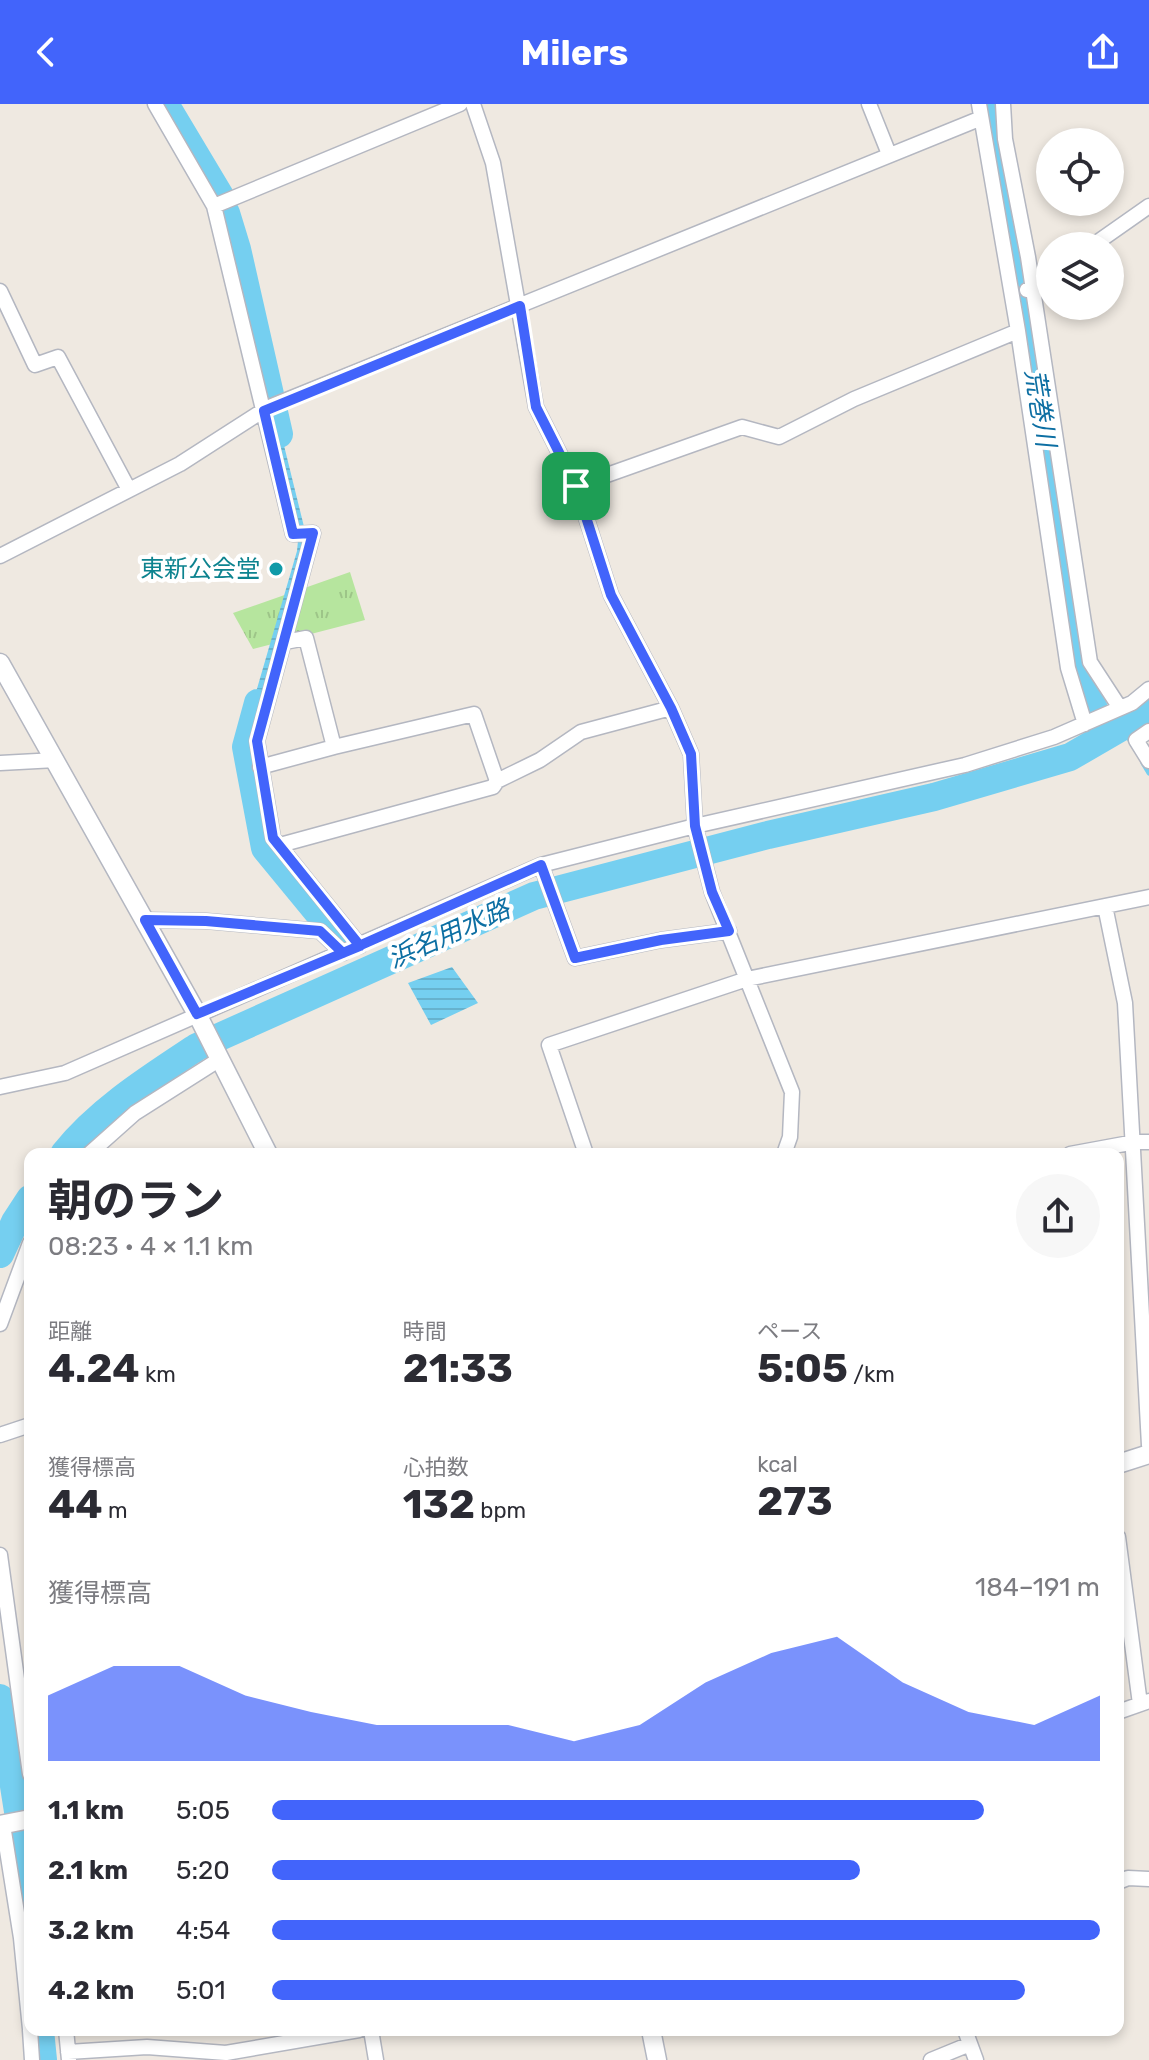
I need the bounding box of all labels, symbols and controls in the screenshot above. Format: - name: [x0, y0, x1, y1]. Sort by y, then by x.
- icon: back: [24, 30, 68, 74]
- icon: share: [1081, 30, 1125, 74]
- text: Milers: [520, 31, 629, 74]
- map controls: [1036, 128, 1124, 320]
- button: locate: [1036, 128, 1124, 216]
- button: layers: [1036, 232, 1124, 320]
- water label: 荒巻川: [1019, 367, 1062, 452]
- pin: [542, 452, 610, 520]
- icon: arrive: [554, 464, 598, 508]
- place label: 東新公会堂: [140, 555, 260, 583]
- marker: 東新公会堂: [267, 560, 285, 578]
- water label: 浜名用水路: [383, 893, 517, 975]
- button: share: [1016, 1174, 1100, 1258]
- text: 朝のラン: [48, 1175, 224, 1227]
- text: 08:23 · 4 × 1.1 km: [48, 1231, 253, 1262]
- text: 距離: [48, 1318, 92, 1345]
- text: 時間: [403, 1318, 447, 1345]
- text: ペース: [757, 1318, 822, 1345]
- text: 4.24: [48, 1345, 140, 1392]
- text: 21:33: [403, 1345, 513, 1392]
- text: 5:05: [757, 1345, 848, 1392]
- text: km: [140, 1361, 176, 1388]
- text: /km: [848, 1361, 895, 1388]
- text: kcal: [757, 1451, 798, 1478]
- text: 獲得標高: [48, 1454, 136, 1481]
- text: 心拍数: [403, 1454, 469, 1481]
- text: 273: [757, 1478, 833, 1525]
- text: 44: [48, 1481, 103, 1528]
- text: 132: [403, 1481, 475, 1528]
- text: m: [103, 1497, 128, 1524]
- text: bpm: [475, 1497, 526, 1524]
- text: 184–191 m: [975, 1572, 1100, 1603]
- text: 獲得標高: [48, 1578, 152, 1609]
- text: 1.1 km: [48, 1795, 124, 1826]
- text: 5:05: [176, 1795, 230, 1826]
- text: 2.1 km: [48, 1855, 128, 1886]
- text: 5:20: [176, 1855, 230, 1886]
- text: 3.2 km: [48, 1915, 134, 1946]
- text: 4:54: [176, 1915, 230, 1946]
- text: 4.2 km: [48, 1975, 134, 2006]
- text: 5:01: [176, 1975, 226, 2006]

